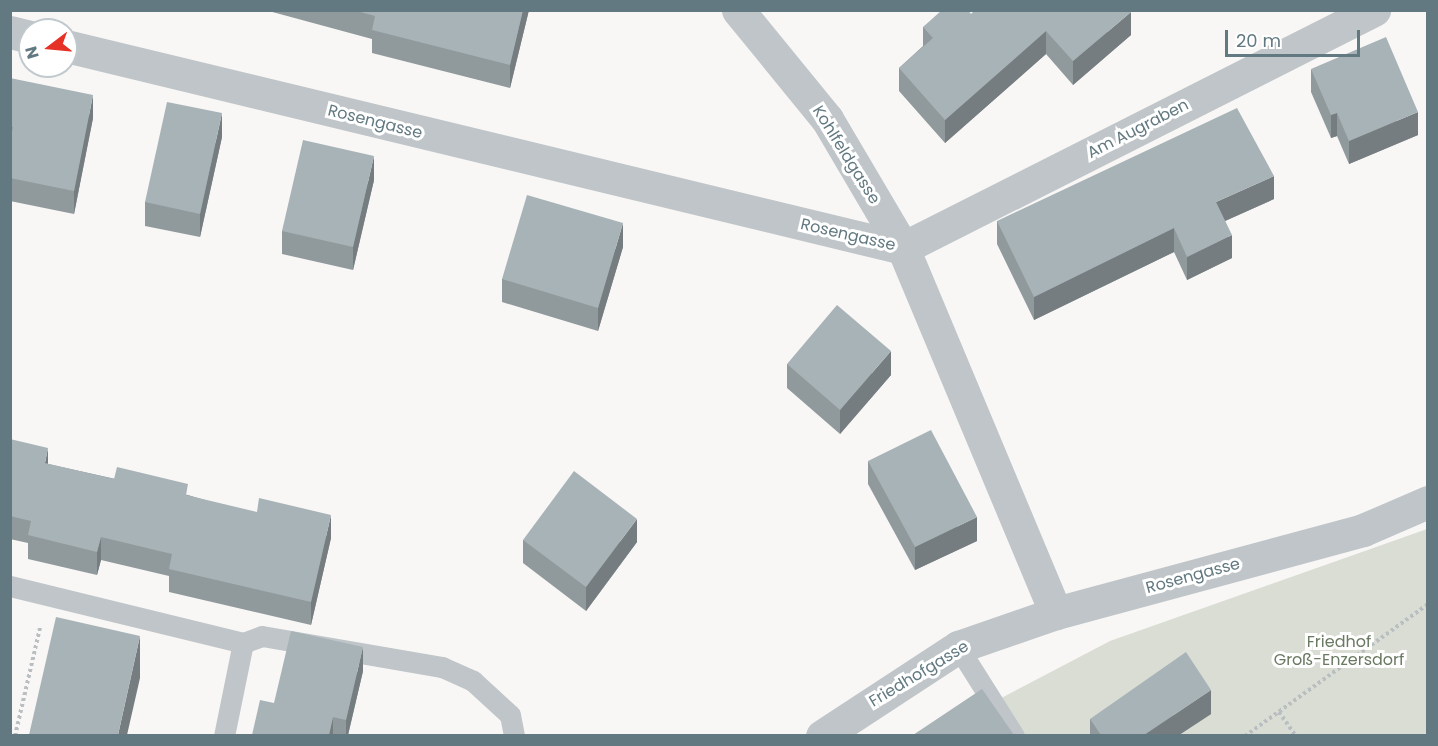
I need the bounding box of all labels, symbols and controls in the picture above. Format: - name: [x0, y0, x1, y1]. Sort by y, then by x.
- north arrow: [18, 18, 78, 78]
- scale bar: [1228, 18, 1363, 56]
- text: 20 m: [1236, 28, 1281, 53]
- text: N: [19, 44, 45, 62]
- street label: Am Augraben: [1084, 95, 1192, 163]
- street label: Rosengasse: [326, 101, 424, 143]
- street label: Kohlfeldgasse: [808, 102, 884, 208]
- street label: Rosengasse: [799, 215, 897, 255]
- street label: Rosengasse: [1144, 554, 1242, 598]
- park label: Friedhof Groß-Enzersdorf: [1274, 632, 1404, 670]
- street label: Friedhofgasse: [866, 637, 972, 711]

